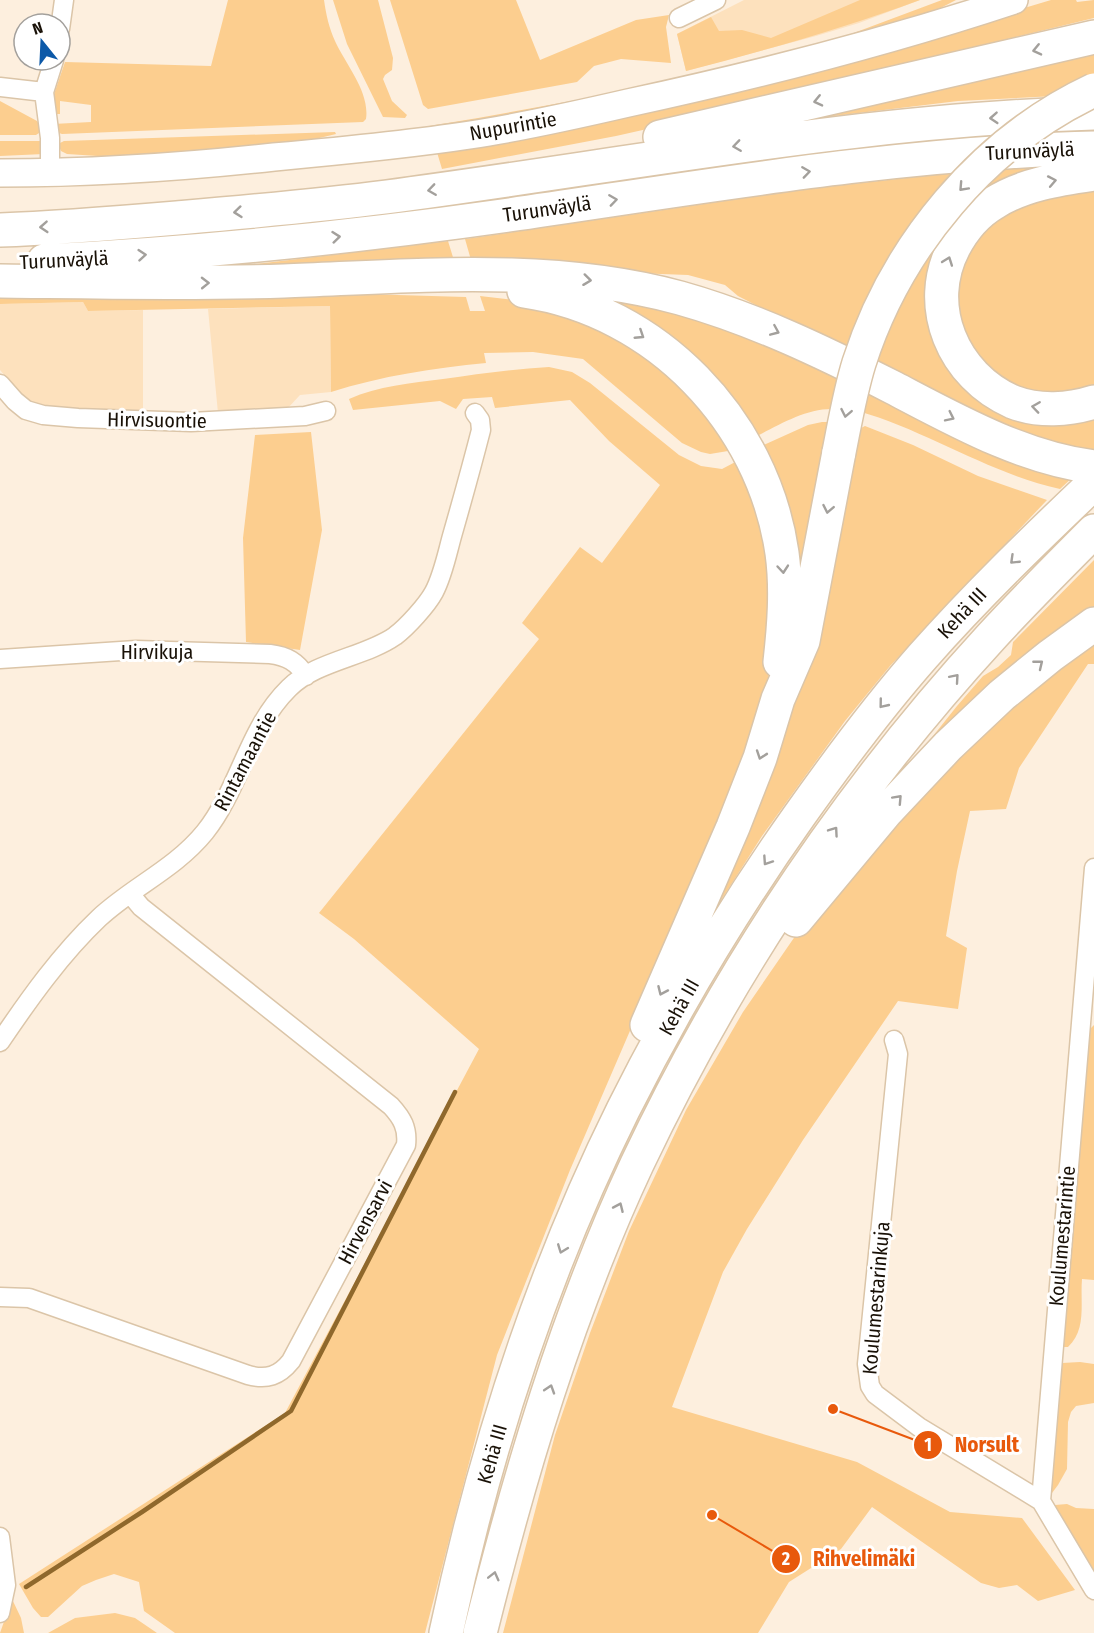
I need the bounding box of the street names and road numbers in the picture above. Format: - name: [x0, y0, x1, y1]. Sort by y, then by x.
- street label: Nupurintie: [468, 107, 558, 145]
- street label: Turunväylä: [985, 137, 1075, 165]
- street label: Turunväylä: [501, 191, 593, 227]
- street label: Turunväylä: [19, 246, 109, 274]
- street label: Hirvisuontie: [107, 407, 207, 433]
- street label: Kehä III: [932, 583, 992, 643]
- street label: Hirvikuja: [121, 640, 193, 664]
- street label: Rintamaantie: [209, 707, 281, 815]
- street label: Kehä III: [654, 975, 704, 1039]
- street label: Koulumestarintie: [1044, 1165, 1080, 1307]
- street label: Hirvensarvi: [333, 1176, 397, 1268]
- street label: Koulumestarinkuja: [857, 1220, 895, 1376]
- street label: Kehä III: [472, 1421, 512, 1487]

